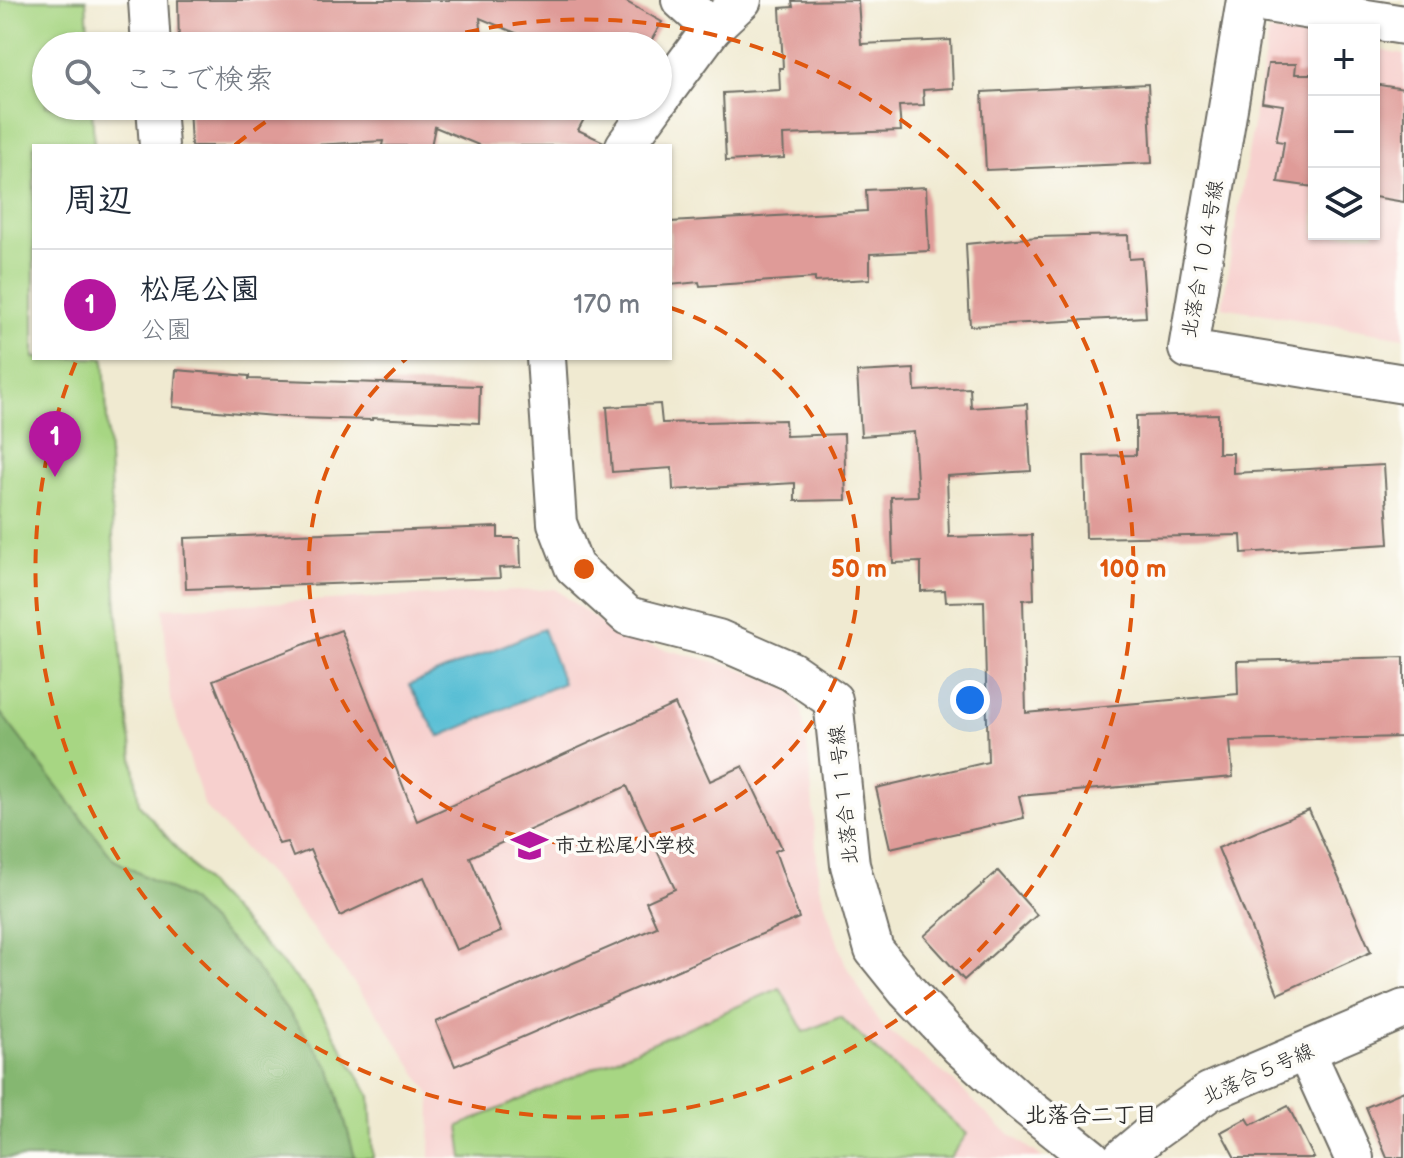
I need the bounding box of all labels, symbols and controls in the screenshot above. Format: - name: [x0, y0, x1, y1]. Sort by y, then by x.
- map controls: [1308, 24, 1380, 240]
- button: +: [1308, 24, 1380, 96]
- search box: [32, 32, 672, 120]
- icon: search: [60, 54, 104, 98]
- text: ここで検索: [124, 62, 274, 98]
- button: −: [1308, 96, 1380, 168]
- button: layers: [1308, 168, 1380, 240]
- street label: 北落合１０４号線: [1177, 178, 1229, 340]
- text: 周辺: [64, 180, 132, 221]
- text: 松尾公園: [140, 272, 260, 308]
- text: 1: [85, 290, 95, 321]
- text: 170 m: [573, 290, 640, 321]
- text: 公園: [140, 315, 192, 346]
- pin: 1: [29, 411, 81, 477]
- centre of rings: [570, 555, 598, 583]
- text: 50 m: [831, 555, 887, 584]
- text: 100 m: [1100, 555, 1166, 584]
- your location: [950, 680, 990, 720]
- street label: 北落合１１号線: [825, 724, 863, 866]
- school or university icon: 市立松尾小学校: [510, 827, 548, 865]
- place label: 市立松尾小学校: [555, 834, 695, 858]
- street label: 北落合５号線: [1198, 1039, 1318, 1109]
- district label: 北落合二丁目: [1025, 1102, 1157, 1129]

